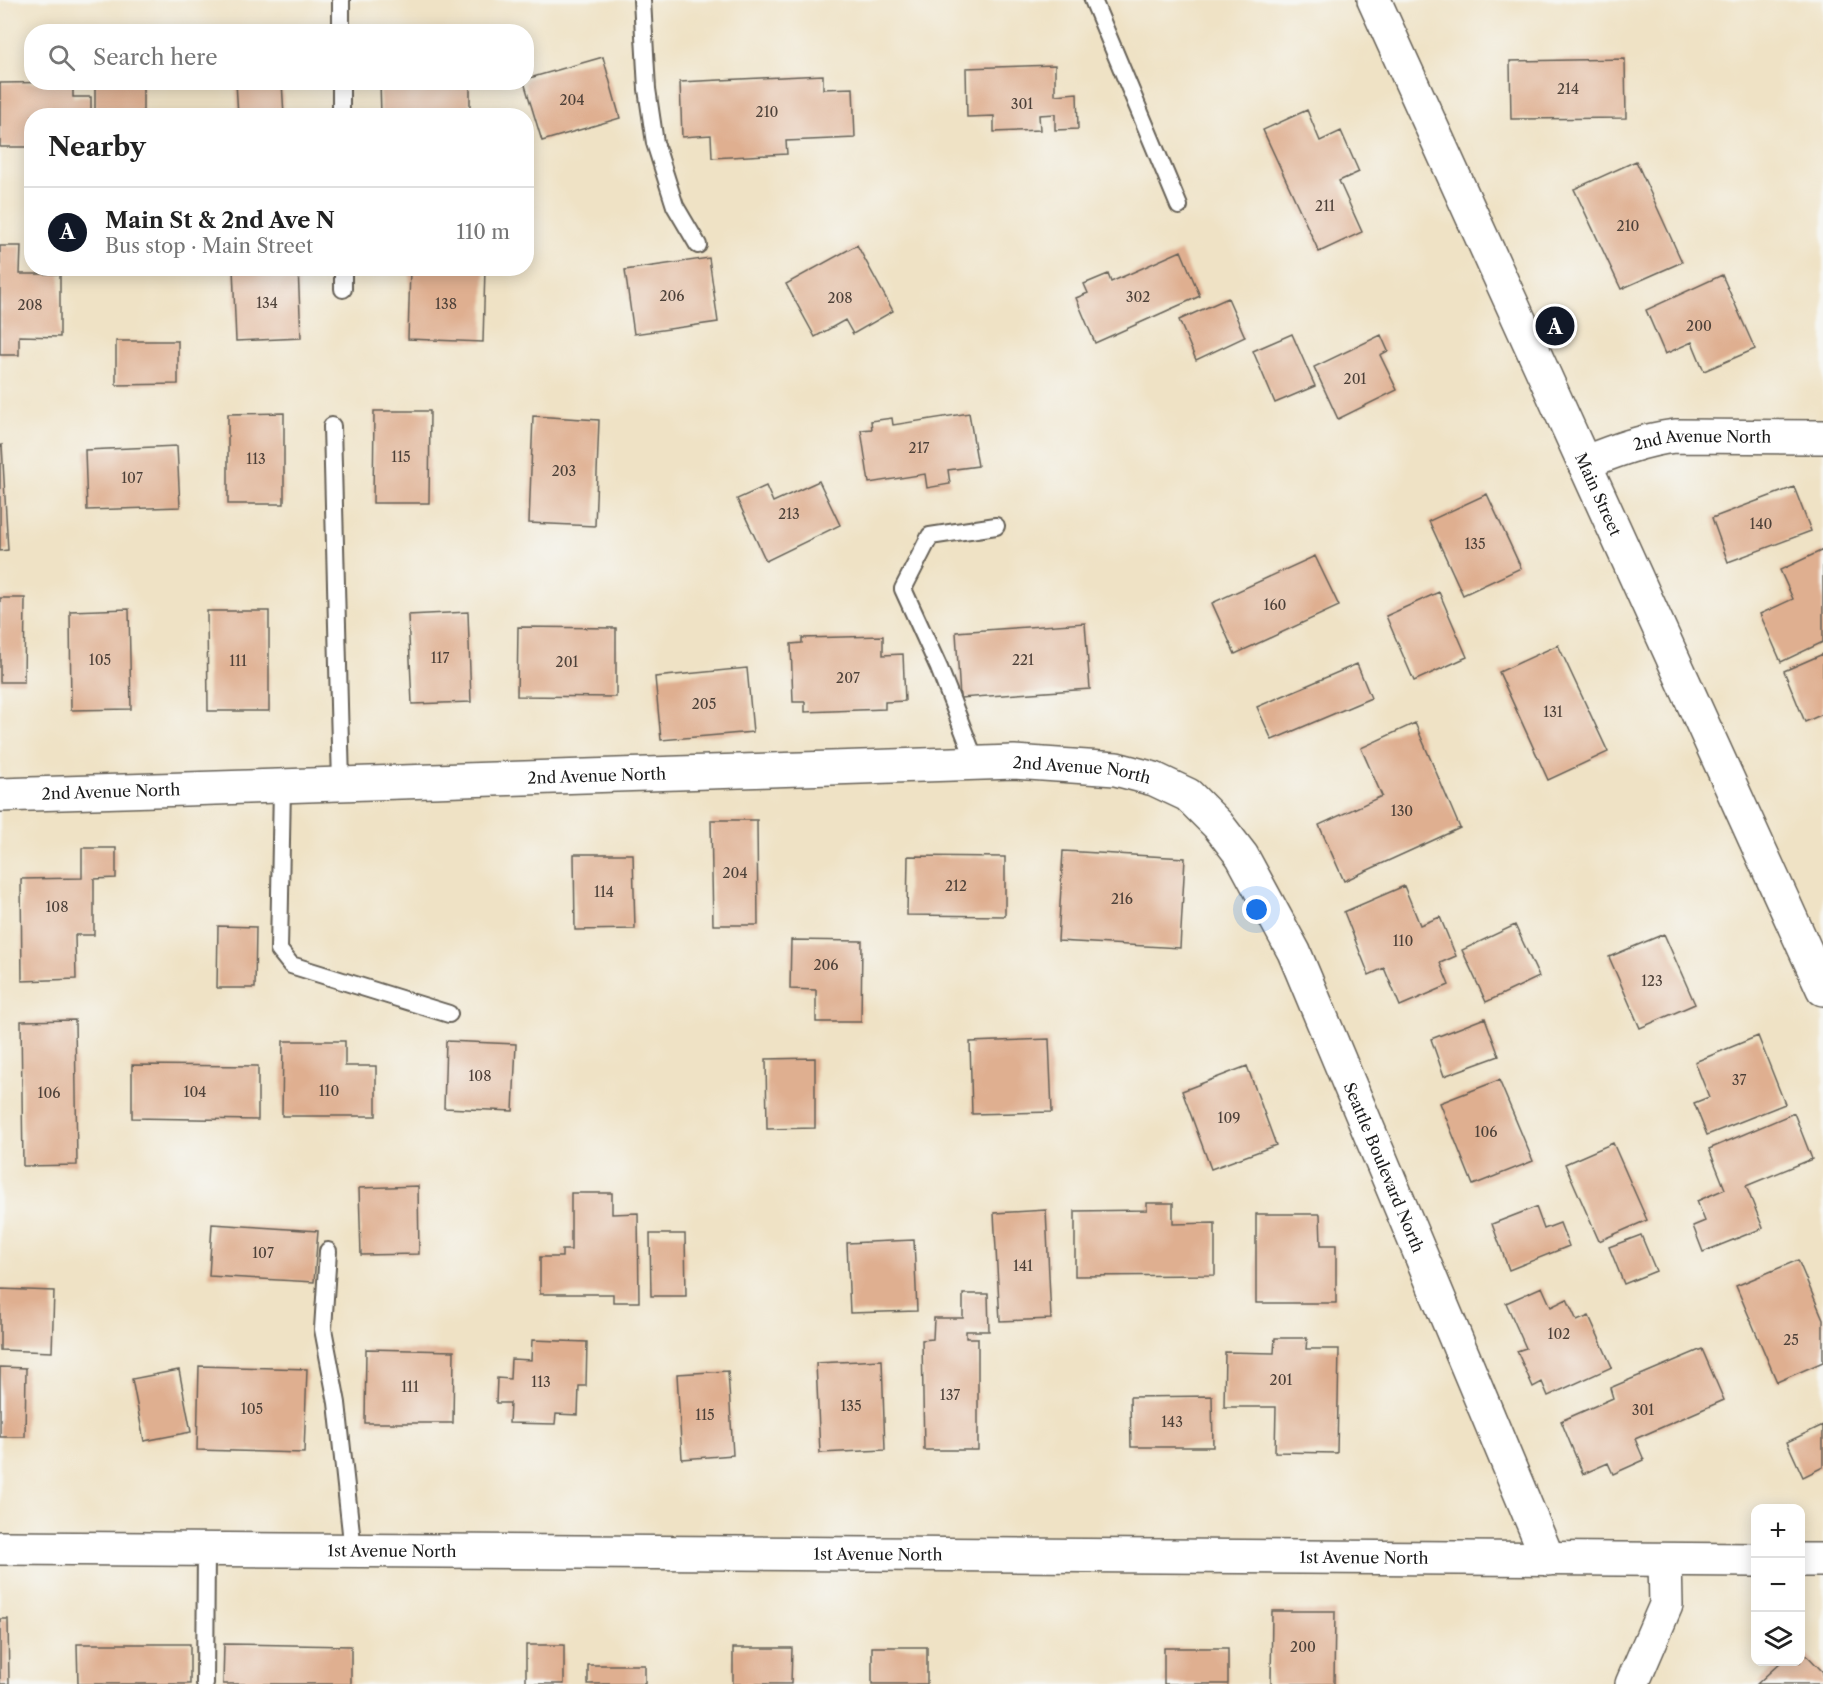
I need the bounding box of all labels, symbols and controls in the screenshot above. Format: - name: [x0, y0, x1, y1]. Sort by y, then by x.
- search box: [24, 24, 534, 90]
- icon: search: [45, 41, 78, 74]
- text: Search here: [93, 44, 218, 71]
- house number: 214: [1557, 80, 1579, 98]
- house number: 204: [559, 91, 585, 109]
- house number: 301: [1011, 95, 1033, 113]
- house number: 210: [756, 103, 779, 121]
- text: Nearby: [48, 131, 146, 163]
- house number: 211: [1315, 197, 1335, 215]
- text: Main St & 2nd Ave N: [105, 207, 335, 234]
- house number: 210: [1617, 217, 1640, 235]
- text: A: [60, 220, 75, 244]
- text: 110 m: [457, 220, 510, 244]
- text: Bus stop · Main Street: [105, 234, 313, 258]
- house number: 206: [659, 287, 685, 305]
- house number: 302: [1126, 288, 1150, 306]
- house number: 208: [827, 289, 853, 307]
- house number: 134: [256, 294, 278, 312]
- house number: 138: [435, 295, 457, 313]
- house number: 208: [17, 296, 43, 314]
- pin: A: [1536, 304, 1574, 348]
- house number: 200: [1686, 317, 1712, 335]
- house number: 201: [1344, 370, 1367, 388]
- street label: 2nd Avenue North: [1631, 426, 1771, 455]
- house number: 217: [909, 439, 930, 457]
- house number: 115: [391, 448, 411, 466]
- house number: 113: [246, 450, 266, 468]
- street label: Main Street: [1571, 450, 1626, 539]
- house number: 203: [552, 462, 576, 480]
- house number: 107: [121, 469, 143, 487]
- house number: 213: [778, 505, 800, 523]
- house number: 140: [1750, 515, 1773, 533]
- house number: 135: [1464, 535, 1486, 553]
- house number: 160: [1264, 596, 1287, 614]
- house number: 117: [431, 649, 449, 667]
- house number: 105: [89, 651, 111, 669]
- house number: 221: [1012, 651, 1034, 669]
- house number: 111: [229, 652, 247, 670]
- house number: 201: [556, 653, 579, 671]
- house number: 207: [836, 669, 860, 687]
- house number: 205: [692, 695, 716, 713]
- house number: 131: [1543, 703, 1563, 721]
- street label: 2nd Avenue North: [1012, 752, 1153, 788]
- street label: 2nd Avenue North: [527, 763, 666, 788]
- street label: 2nd Avenue North: [41, 779, 181, 804]
- house number: 130: [1391, 802, 1413, 820]
- house number: 204: [722, 864, 748, 882]
- house number: 212: [945, 877, 967, 895]
- house number: 114: [594, 883, 614, 901]
- house number: 216: [1111, 890, 1133, 908]
- your location: [1242, 895, 1271, 924]
- house number: 108: [45, 898, 69, 916]
- house number: 110: [1393, 932, 1413, 950]
- house number: 206: [813, 956, 839, 974]
- house number: 123: [1641, 972, 1663, 990]
- house number: 108: [468, 1067, 492, 1085]
- house number: 37: [1732, 1071, 1746, 1089]
- street label: Seattle Boulevard North: [1340, 1079, 1429, 1256]
- house number: 110: [319, 1082, 339, 1100]
- house number: 104: [184, 1083, 206, 1101]
- house number: 106: [38, 1084, 60, 1102]
- house number: 109: [1218, 1109, 1240, 1127]
- house number: 106: [1475, 1123, 1497, 1141]
- house number: 107: [252, 1244, 274, 1262]
- house number: 141: [1013, 1257, 1033, 1275]
- house number: 102: [1548, 1325, 1570, 1343]
- house number: 25: [1783, 1331, 1799, 1349]
- house number: 201: [1270, 1371, 1293, 1389]
- house number: 113: [531, 1373, 551, 1391]
- house number: 111: [401, 1378, 419, 1396]
- house number: 137: [940, 1386, 960, 1404]
- house number: 135: [840, 1397, 862, 1415]
- house number: 105: [241, 1400, 263, 1418]
- house number: 301: [1632, 1401, 1654, 1419]
- house number: 115: [695, 1406, 715, 1424]
- house number: 143: [1161, 1413, 1183, 1431]
- map controls: [1751, 1504, 1805, 1666]
- button: +: [1751, 1504, 1805, 1558]
- street label: 1st Avenue North: [327, 1540, 457, 1561]
- street label: 1st Avenue North: [813, 1544, 943, 1564]
- street label: 1st Avenue North: [1299, 1547, 1429, 1568]
- button: −: [1751, 1558, 1805, 1612]
- button: layers: [1751, 1612, 1805, 1666]
- house number: 200: [1290, 1638, 1316, 1656]

